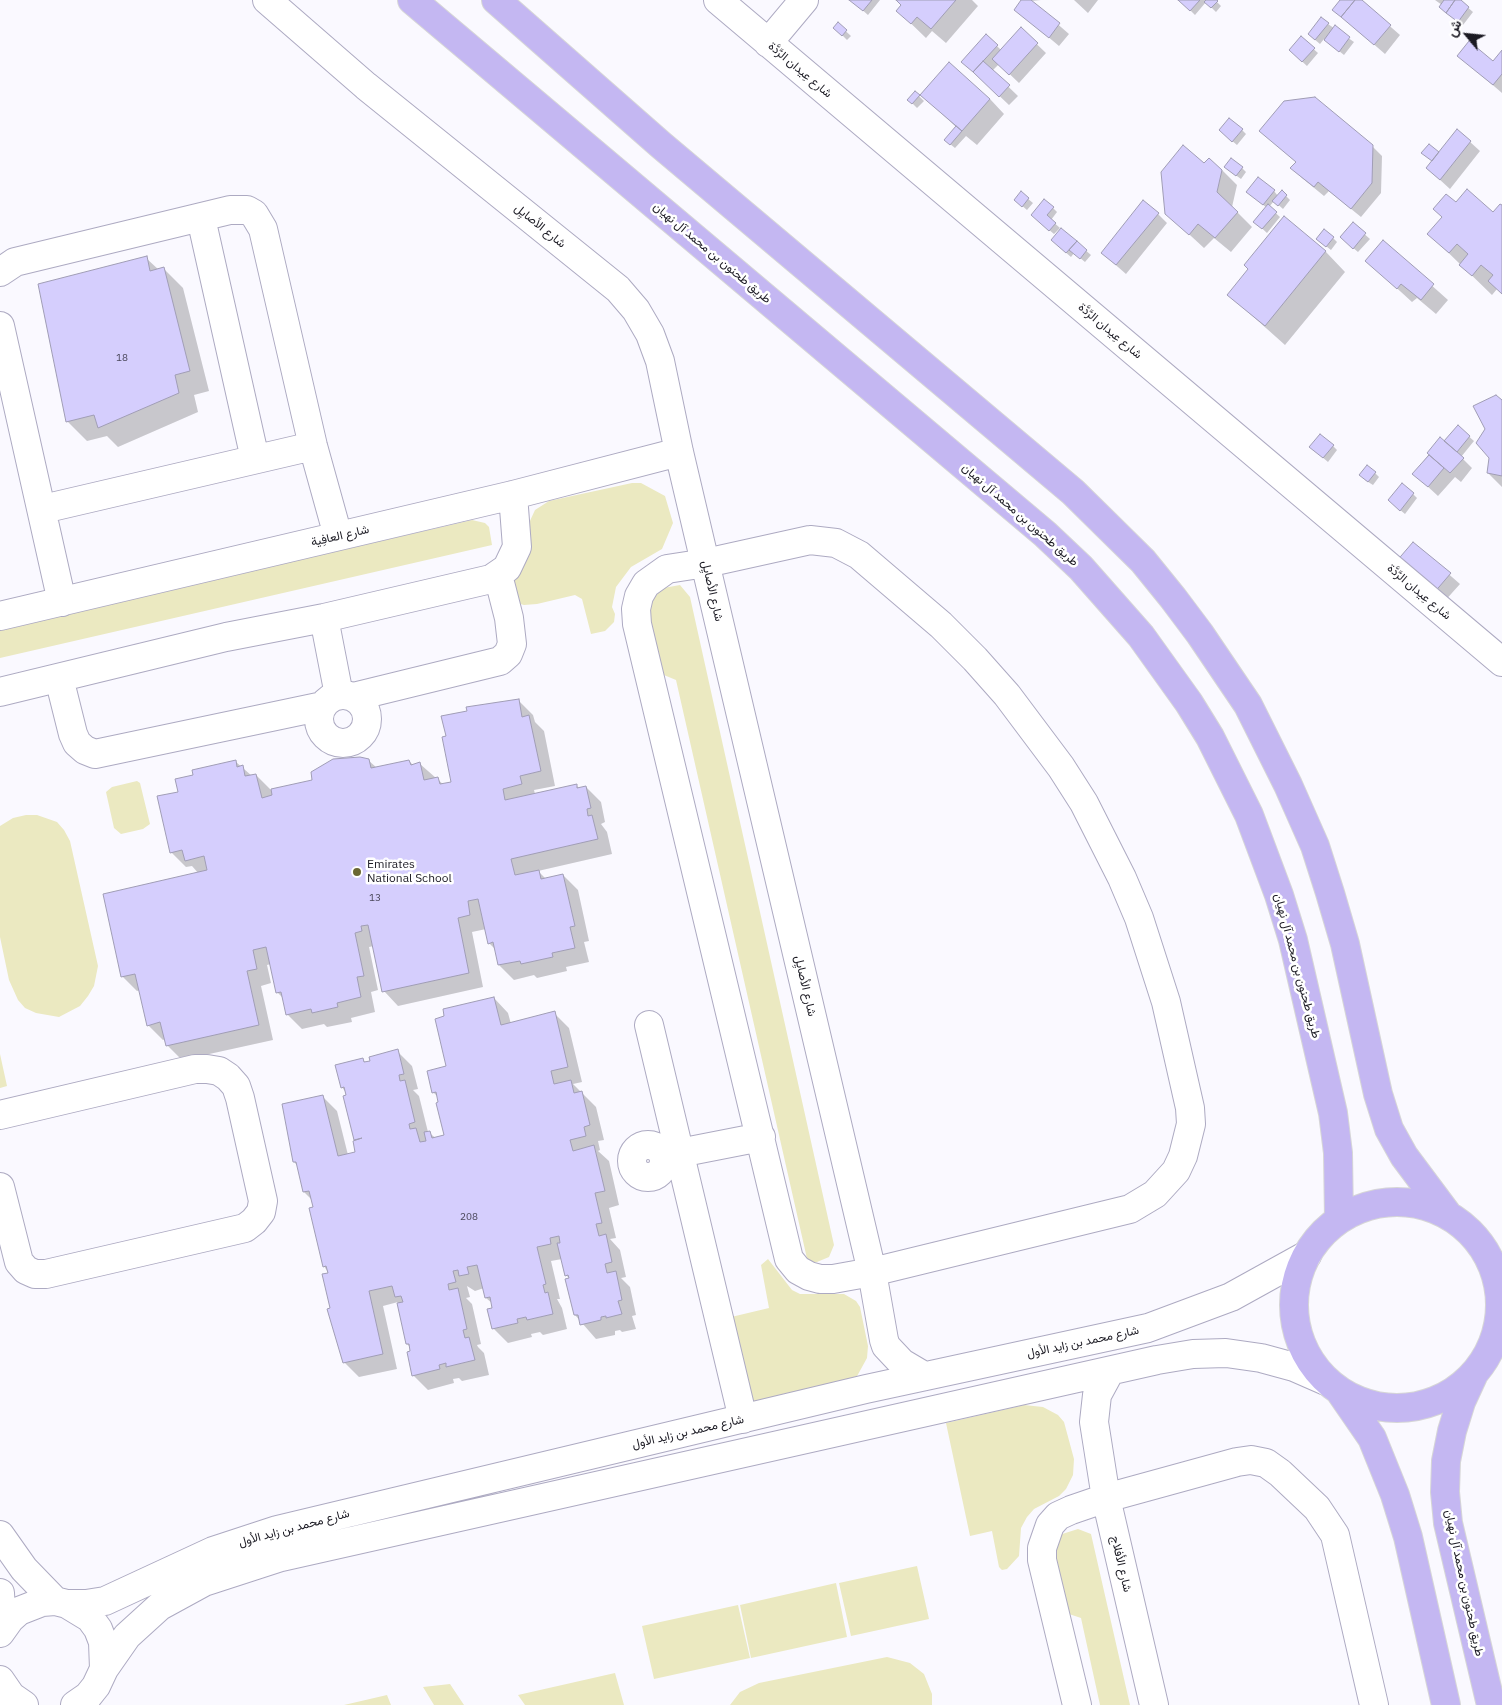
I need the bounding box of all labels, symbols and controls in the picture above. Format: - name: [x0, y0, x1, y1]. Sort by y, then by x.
- north arrow: [1442, 10, 1492, 60]
- text: ش: [1442, 16, 1466, 40]
- street label: شارع عِيدان الرَّدَّة: [765, 39, 835, 101]
- street label: طريق طحنون بن محمد آل نهيان: [650, 199, 774, 307]
- street label: شارع الأصايِل: [511, 201, 569, 251]
- street label: شارع عِيدان الرَّدَّة: [1075, 300, 1145, 362]
- house number: 18: [116, 352, 128, 364]
- street label: طريق طحنون بن محمد آل نهيان: [959, 461, 1081, 569]
- street label: شارع العافِية: [310, 522, 370, 550]
- street label: شارع الأصايِل: [698, 559, 726, 623]
- street label: شارع عِيدان الرَّدَّة: [1384, 561, 1454, 623]
- place label: Emirates National School: [367, 858, 452, 886]
- marker: Emirates National School: [351, 866, 363, 878]
- house number: 13: [369, 892, 381, 904]
- street label: طريق طحنون بن محمد آل نهيان: [1271, 892, 1323, 1040]
- street label: شارع الأصايِل: [791, 954, 819, 1018]
- house number: 208: [460, 1211, 478, 1223]
- street label: شارع محمد بن زايد الأول: [1026, 1323, 1140, 1361]
- street label: شارع محمد بن زايد الأول: [631, 1412, 745, 1452]
- street label: شارع محمد بن زايد الأول: [237, 1506, 351, 1550]
- street label: طريق طحنون بن محمد آل نهيان: [1441, 1508, 1487, 1658]
- street label: شارع الأفلاج: [1108, 1534, 1134, 1594]

